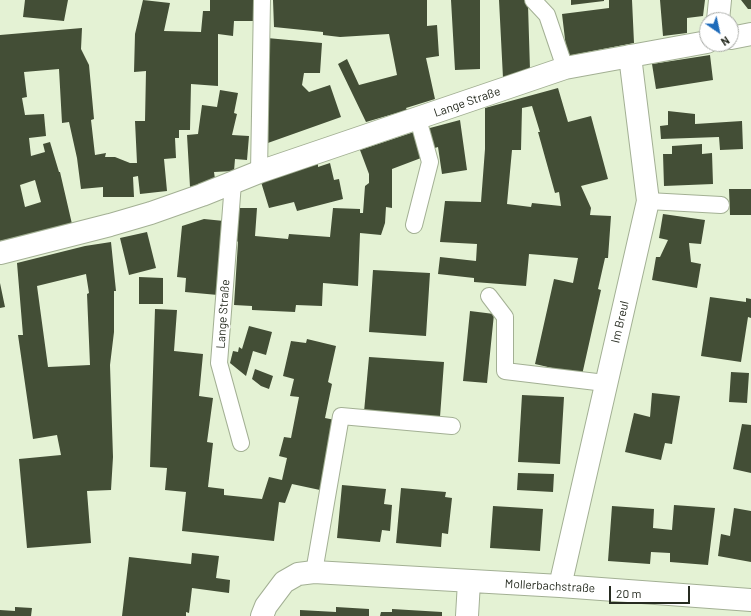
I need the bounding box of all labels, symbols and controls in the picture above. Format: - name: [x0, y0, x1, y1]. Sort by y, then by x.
- north arrow: [699, 12, 739, 52]
- text: N: [719, 34, 732, 49]
- street label: Lange Straße: [432, 84, 502, 120]
- street label: Lange Straße: [213, 279, 233, 349]
- street label: Im Breul: [608, 300, 632, 344]
- street label: Mollerbachstraße: [504, 576, 596, 596]
- scale bar: [611, 578, 692, 604]
- text: 20 m: [616, 586, 642, 600]

